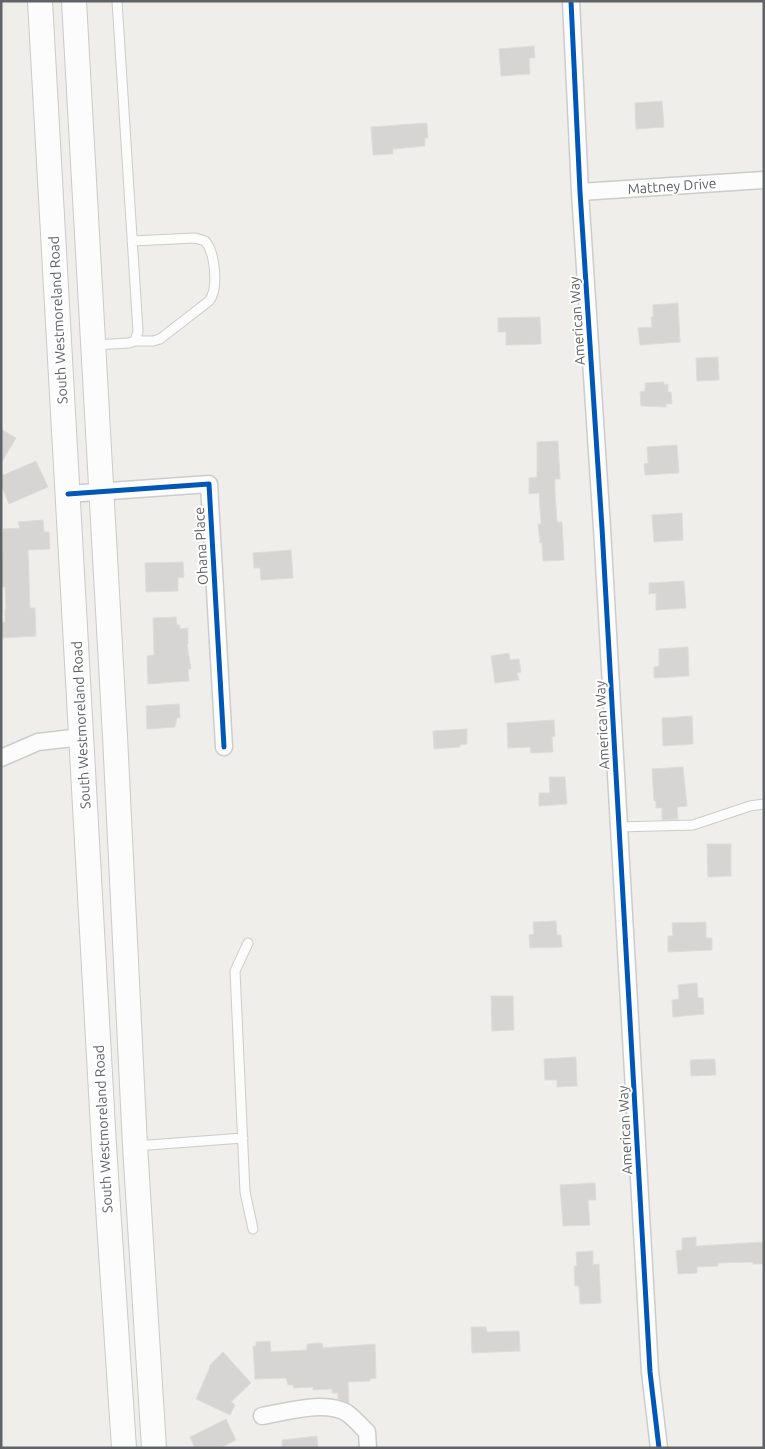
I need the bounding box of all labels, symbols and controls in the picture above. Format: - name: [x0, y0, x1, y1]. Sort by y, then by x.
- street label: Mattney Drive: [627, 175, 717, 197]
- street label: South Westmoreland Road: [46, 236, 70, 404]
- street label: American Way: [566, 276, 588, 366]
- street label: Ohana Place: [191, 507, 211, 585]
- street label: South Westmoreland Road: [69, 641, 93, 809]
- street label: American Way: [592, 680, 612, 770]
- street label: South Westmoreland Road: [91, 1045, 115, 1213]
- street label: American Way: [615, 1085, 635, 1175]

